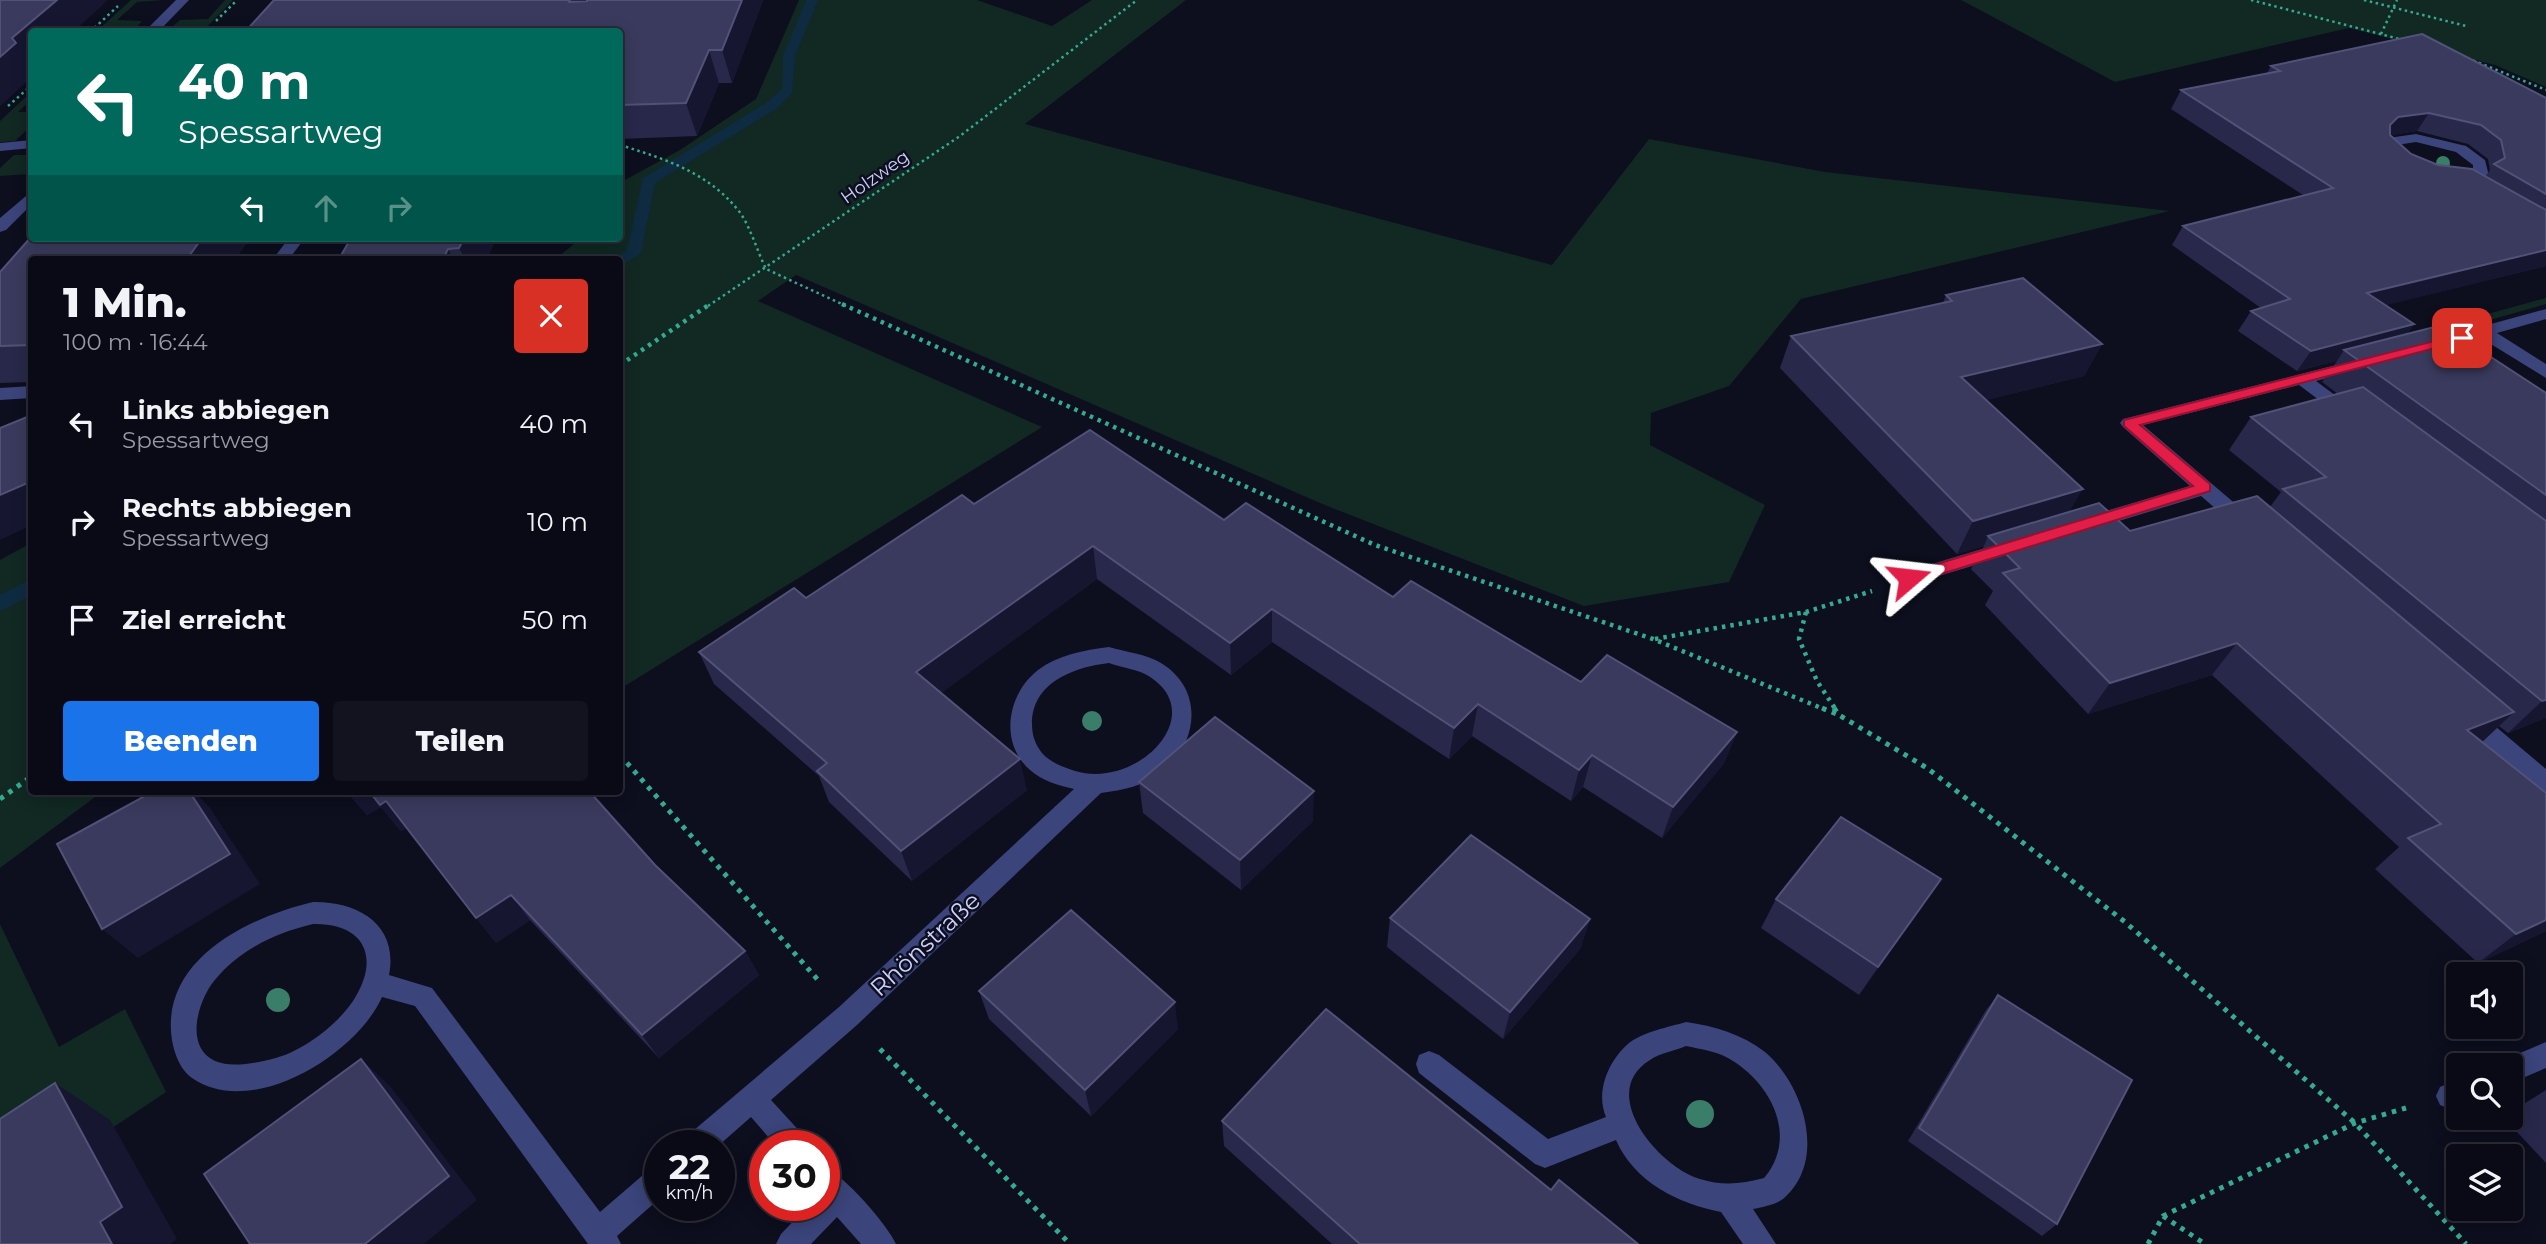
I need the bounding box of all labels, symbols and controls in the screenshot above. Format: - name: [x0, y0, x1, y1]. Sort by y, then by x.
- text: 40 m: [178, 52, 310, 111]
- icon: left: [63, 56, 154, 147]
- text: Spessartweg: [178, 112, 384, 151]
- street label: Holzweg: [837, 145, 913, 209]
- icon: left: [234, 189, 272, 227]
- icon: ahead: [307, 189, 345, 227]
- icon: right: [380, 189, 418, 227]
- text: 1 Min.: [63, 276, 187, 328]
- button: close: [514, 279, 588, 353]
- pin: [2432, 308, 2492, 368]
- icon: arrive: [2443, 319, 2481, 357]
- text: 100 m · 16:44: [63, 328, 208, 356]
- text: Links abbiegen: [122, 394, 330, 426]
- icon: left: [63, 405, 101, 443]
- text: 40 m: [519, 408, 588, 440]
- text: Spessartweg: [122, 426, 270, 454]
- text: Rechts abbiegen: [122, 492, 352, 524]
- icon: right: [63, 503, 101, 541]
- text: 10 m: [527, 506, 588, 538]
- text: Spessartweg: [122, 524, 270, 552]
- position arrow: [1872, 541, 1946, 615]
- icon: arrive: [63, 601, 101, 639]
- text: Ziel erreicht: [122, 604, 286, 636]
- text: 50 m: [522, 604, 588, 636]
- button: Beenden: [63, 701, 319, 781]
- button: Teilen: [333, 701, 588, 781]
- street label: Rhönstraße: [864, 886, 986, 1002]
- map controls: [2446, 962, 2523, 1221]
- button: sound: [2446, 962, 2523, 1039]
- button: search: [2446, 1053, 2523, 1130]
- speed limit sign: 30: [749, 1130, 840, 1221]
- button: layers: [2446, 1144, 2523, 1221]
- text: 22: [669, 1145, 710, 1188]
- text: km/h: [665, 1182, 714, 1204]

